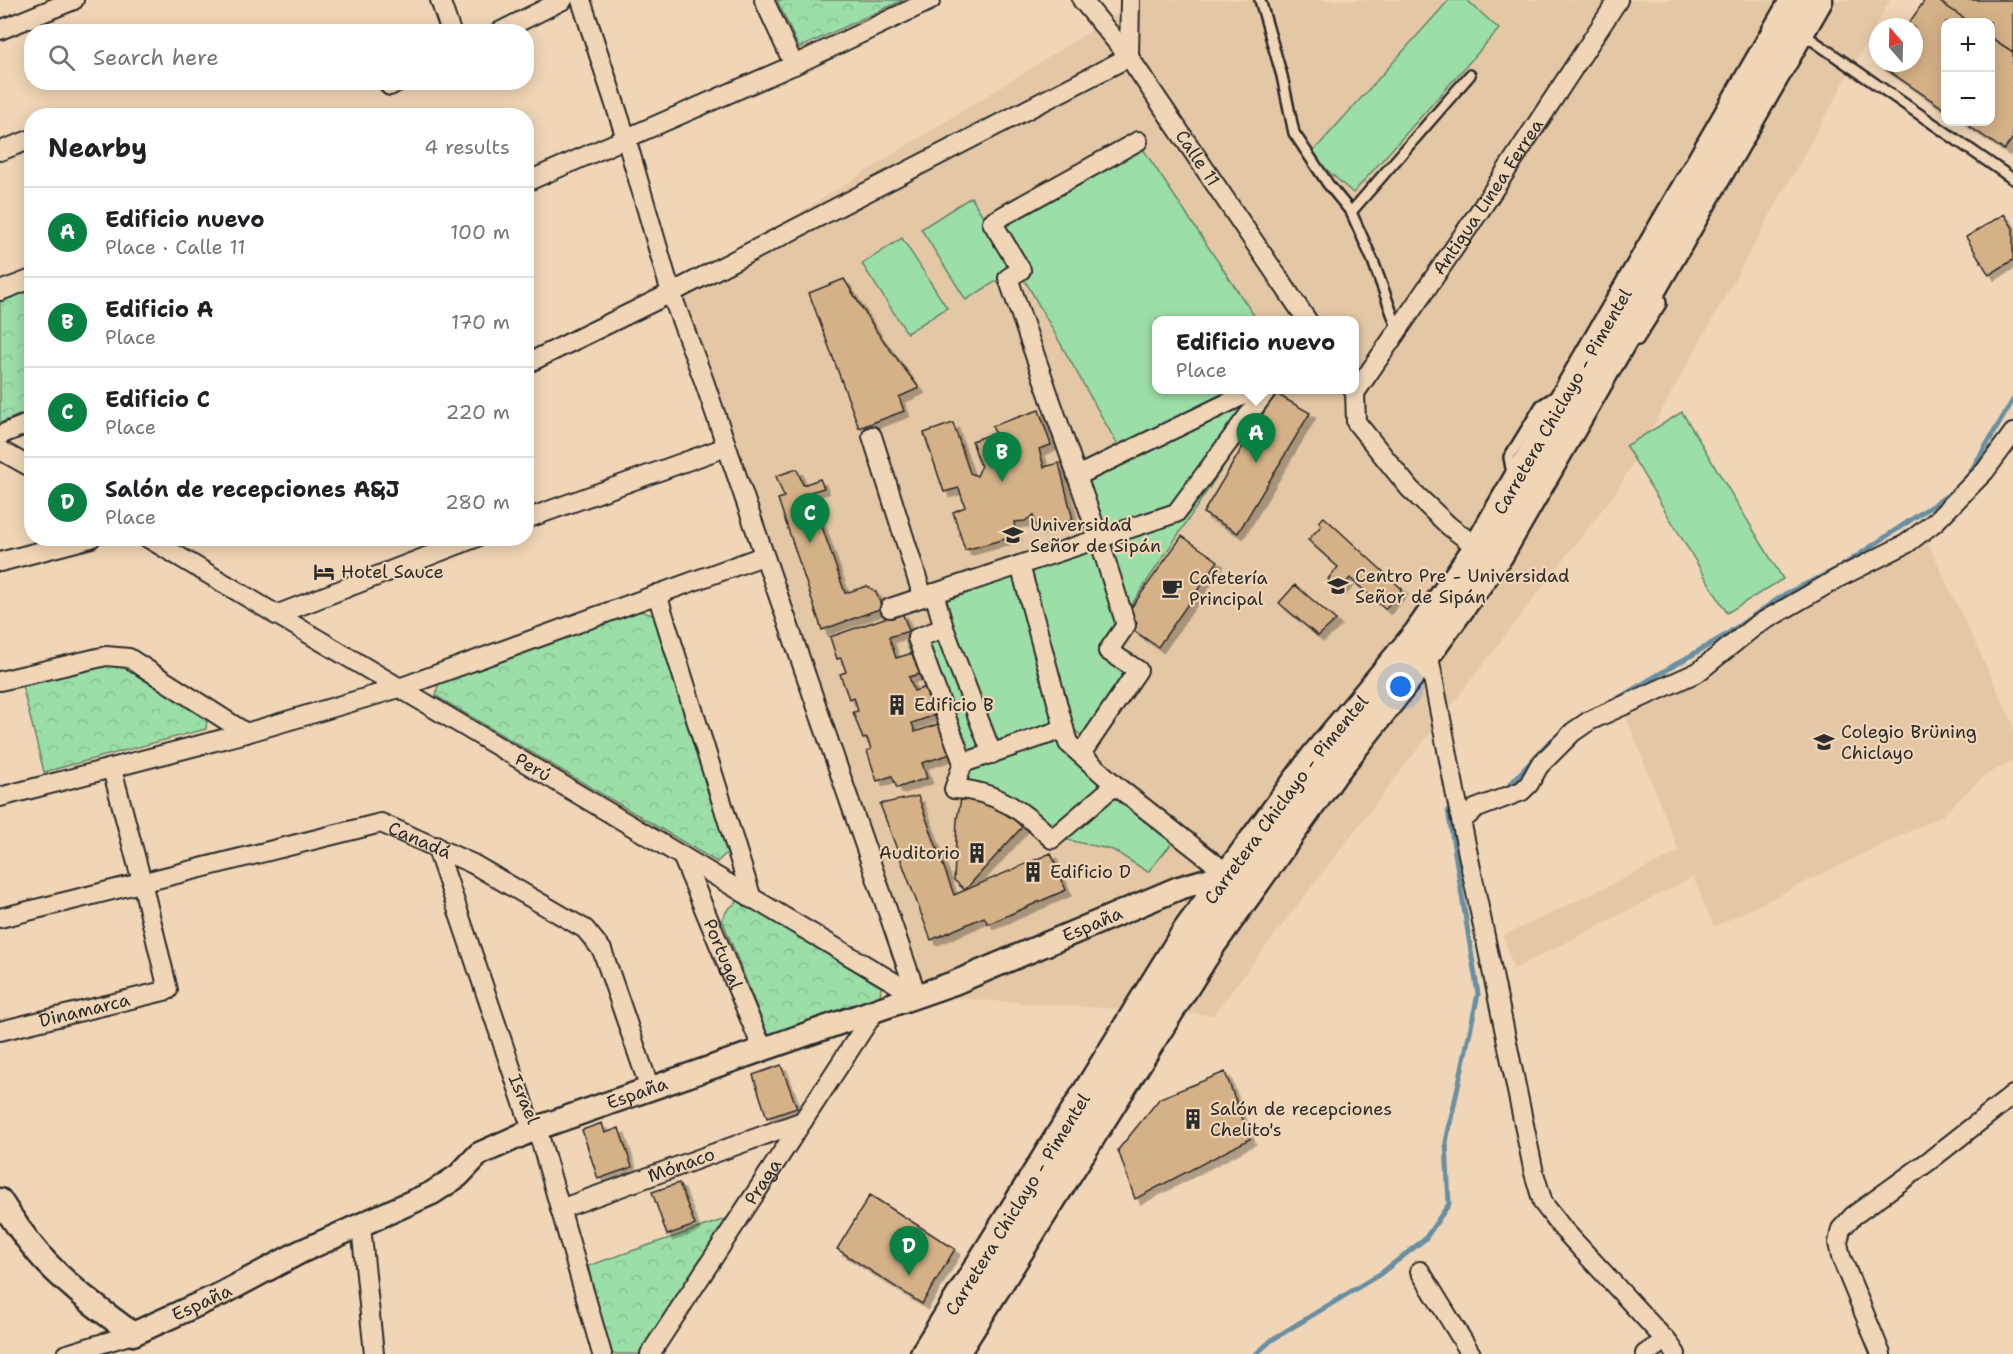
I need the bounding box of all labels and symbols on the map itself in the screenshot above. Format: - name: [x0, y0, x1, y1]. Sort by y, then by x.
- north arrow: [1869, 18, 1923, 72]
- street label: Antigua Linea Ferrea: [1427, 114, 1549, 280]
- street label: Calle 11: [1170, 125, 1225, 191]
- street label: Carretera Chiclayo - Pimentel: [1488, 284, 1638, 519]
- pin: A: [1236, 414, 1276, 463]
- pin: B: [982, 432, 1022, 482]
- pin: C: [790, 494, 830, 543]
- place label: Universidad Señor de Sipán: [1030, 513, 1161, 558]
- school or university icon: Universidad Señor de Sipán: [1001, 523, 1025, 547]
- hotel icon: Hotel Sauce: [312, 560, 336, 584]
- place label: Hotel Sauce: [341, 560, 444, 584]
- place label: Centro Pre - Universidad Señor de Sipán: [1355, 564, 1569, 609]
- place label: Cafetería Principal: [1189, 566, 1268, 611]
- school or university icon: Centro Pre - Universidad Señor de Sipán: [1326, 574, 1350, 598]
- cafe icon: Cafetería Principal: [1160, 576, 1184, 600]
- your location: [1386, 672, 1415, 701]
- street label: Carretera Chiclayo - Pimentel: [1199, 690, 1374, 909]
- building icon: Edificio B: [885, 693, 909, 717]
- place label: Edificio B: [914, 693, 994, 717]
- place label: Colegio Brüning Chiclayo: [1841, 720, 1977, 765]
- school or university icon: Colegio Brüning Chiclayo: [1812, 730, 1836, 754]
- street label: Perú: [510, 747, 555, 787]
- street label: Canadá: [384, 816, 455, 865]
- place label: Auditorio: [879, 841, 960, 865]
- building icon: Auditorio: [965, 841, 989, 865]
- building icon: Edificio D: [1021, 860, 1045, 884]
- place label: Edificio D: [1050, 860, 1131, 884]
- street label: España: [1059, 901, 1126, 948]
- street label: Portugal: [698, 915, 749, 993]
- street label: Dinamarca: [37, 988, 132, 1033]
- street label: Israel: [503, 1070, 545, 1128]
- street label: España: [603, 1072, 671, 1115]
- street label: Carretera Chiclayo - Pimentel: [940, 1088, 1096, 1320]
- place label: Salón de recepciones Chelito's: [1210, 1097, 1392, 1142]
- building icon: Salón de recepciones Chelito's: [1181, 1107, 1205, 1131]
- street label: Mónaco: [644, 1142, 718, 1188]
- street label: Praga: [739, 1154, 787, 1210]
- pin: D: [890, 1226, 928, 1276]
- street label: España: [168, 1279, 236, 1327]

